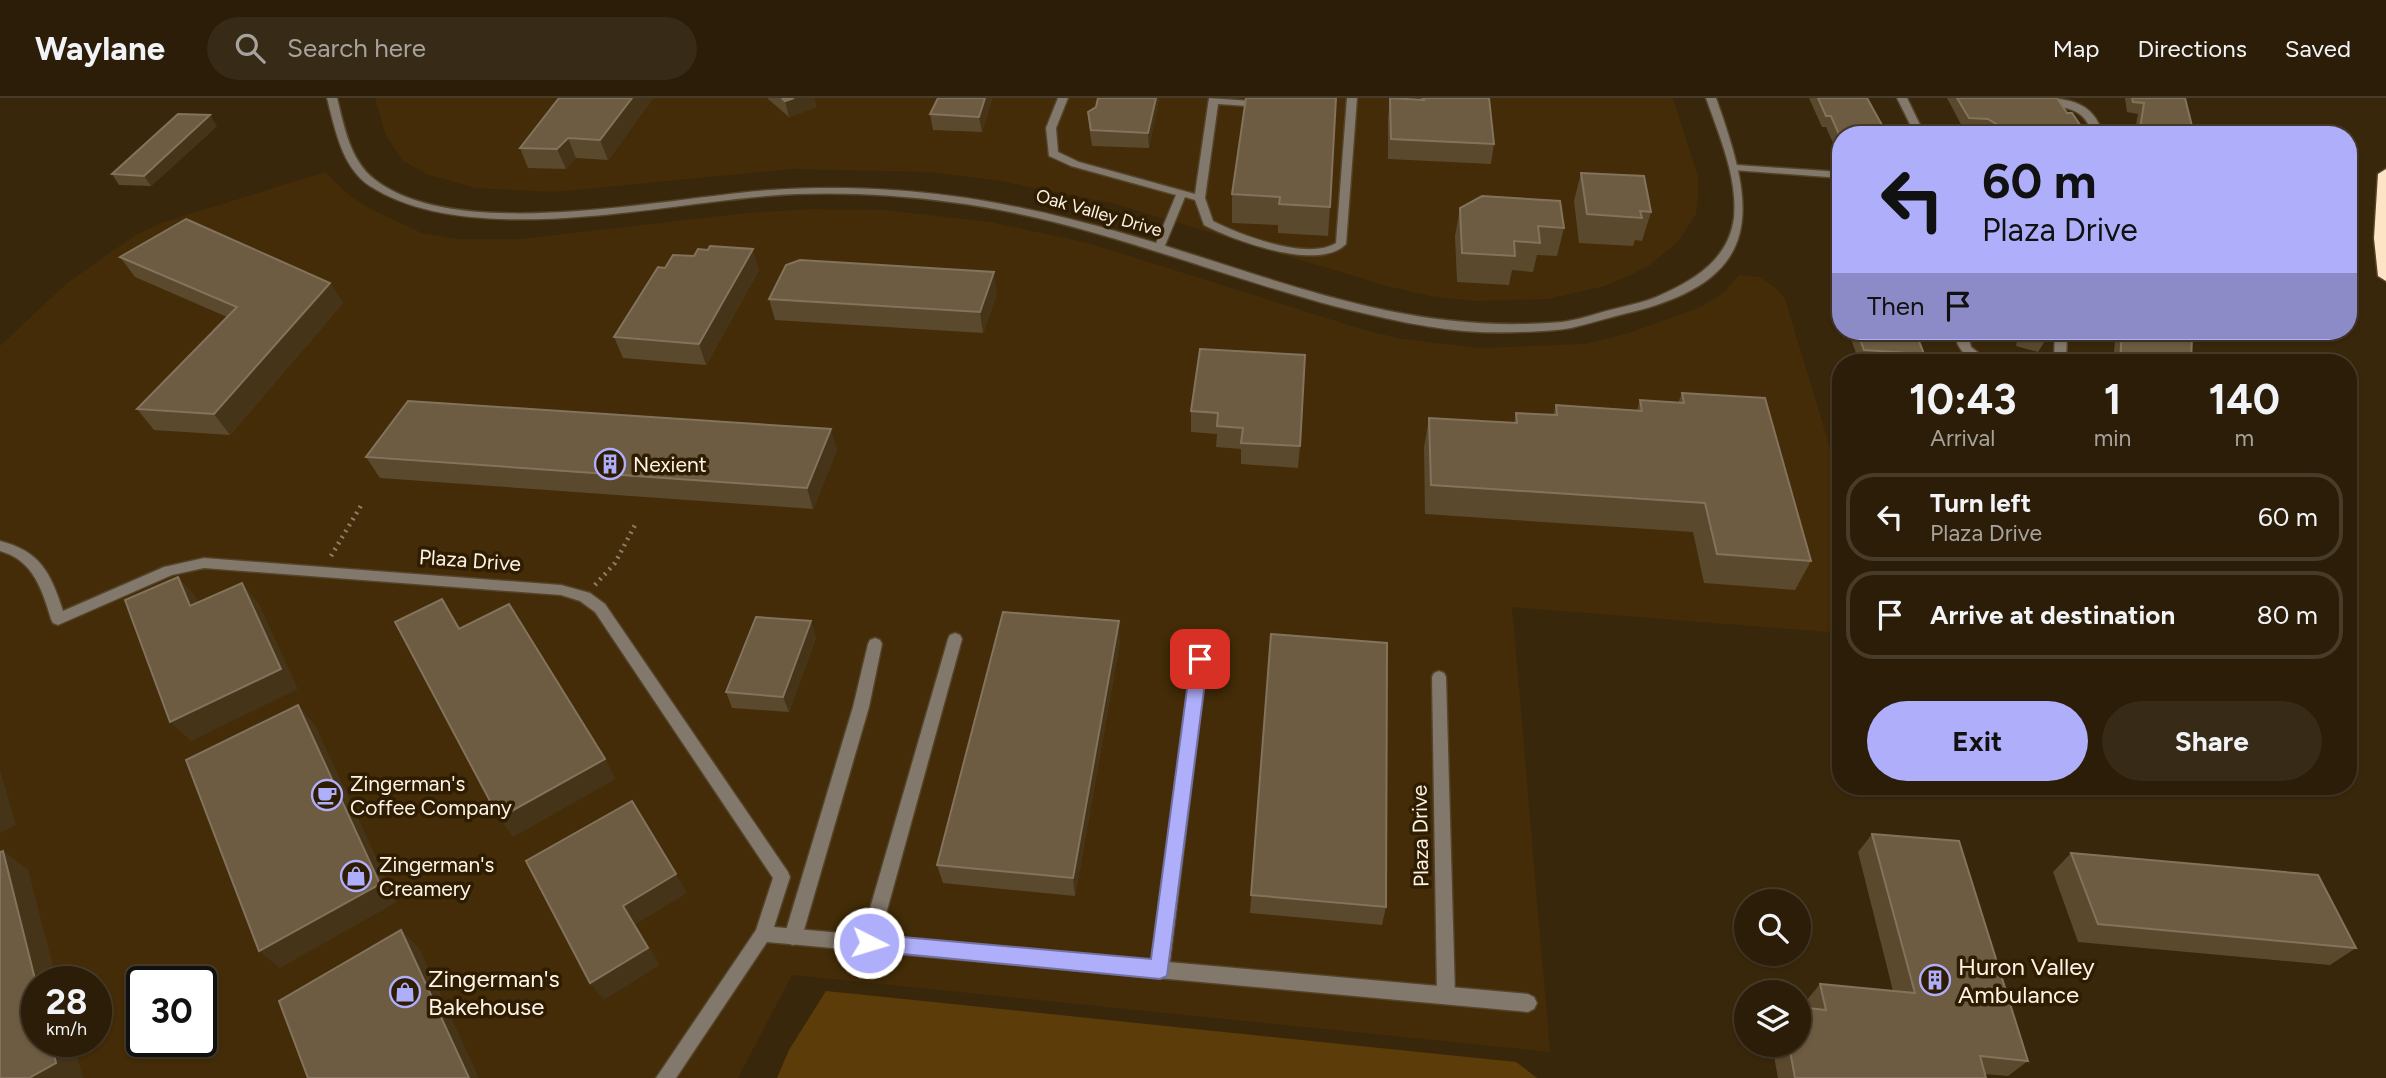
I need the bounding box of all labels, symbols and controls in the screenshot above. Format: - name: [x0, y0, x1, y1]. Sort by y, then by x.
- search box: [207, 17, 697, 80]
- text: Waylane: [35, 29, 165, 68]
- icon: search: [231, 29, 269, 67]
- text: Search here: [287, 32, 426, 64]
- text: Map: [2053, 34, 2099, 63]
- text: Directions: [2137, 34, 2247, 63]
- text: Saved: [2285, 34, 2351, 63]
- text: 60 m: [1982, 151, 2097, 210]
- icon: left: [1867, 154, 1958, 245]
- street label: Oak Valley Drive: [1033, 184, 1165, 242]
- text: Plaza Drive: [1982, 211, 2138, 249]
- icon: arrive: [1939, 287, 1977, 325]
- text: Then: [1867, 290, 1925, 322]
- text: 10:43: [1909, 374, 2017, 425]
- text: 1: [2104, 374, 2121, 425]
- text: 140: [2208, 374, 2280, 425]
- text: Arrival: [1930, 424, 1995, 452]
- text: min: [2094, 424, 2131, 452]
- text: m: [2234, 424, 2254, 452]
- building icon: Nexient: [593, 447, 627, 481]
- place label: Nexient: [633, 452, 707, 477]
- text: Turn left: [1930, 487, 2031, 519]
- icon: left: [1871, 498, 1909, 536]
- text: 60 m: [2258, 501, 2318, 533]
- text: Plaza Drive: [1930, 519, 2042, 547]
- street label: Plaza Drive: [418, 544, 522, 576]
- icon: arrive: [1871, 596, 1909, 634]
- text: Arrive at destination: [1930, 599, 2175, 631]
- text: 80 m: [2257, 599, 2318, 631]
- pin: [1170, 629, 1230, 689]
- icon: arrive: [1181, 640, 1219, 678]
- button: Exit: [1867, 701, 2088, 781]
- button: Share: [2102, 701, 2322, 781]
- place label: Zingerman's Coffee Company: [350, 771, 512, 820]
- cafe icon: Zingerman's Coffee Company: [310, 778, 344, 812]
- street label: Plaza Drive: [1407, 785, 1433, 887]
- place label: Zingerman's Creamery: [379, 852, 494, 901]
- shop icon: Zingerman's Creamery: [339, 859, 373, 893]
- map controls: [1734, 889, 1811, 1057]
- button: search: [1734, 889, 1811, 966]
- position arrow: [832, 906, 906, 980]
- place label: Huron Valley Ambulance: [1958, 952, 2095, 1009]
- building icon: Huron Valley Ambulance: [1918, 963, 1952, 997]
- place label: Zingerman's Bakehouse: [428, 964, 560, 1021]
- speed limit sign: 30: [126, 966, 217, 1057]
- shop icon: Zingerman's Bakehouse: [388, 975, 422, 1009]
- button: layers: [1734, 980, 1811, 1057]
- text: 28: [46, 981, 87, 1023]
- text: km/h: [46, 1018, 87, 1040]

